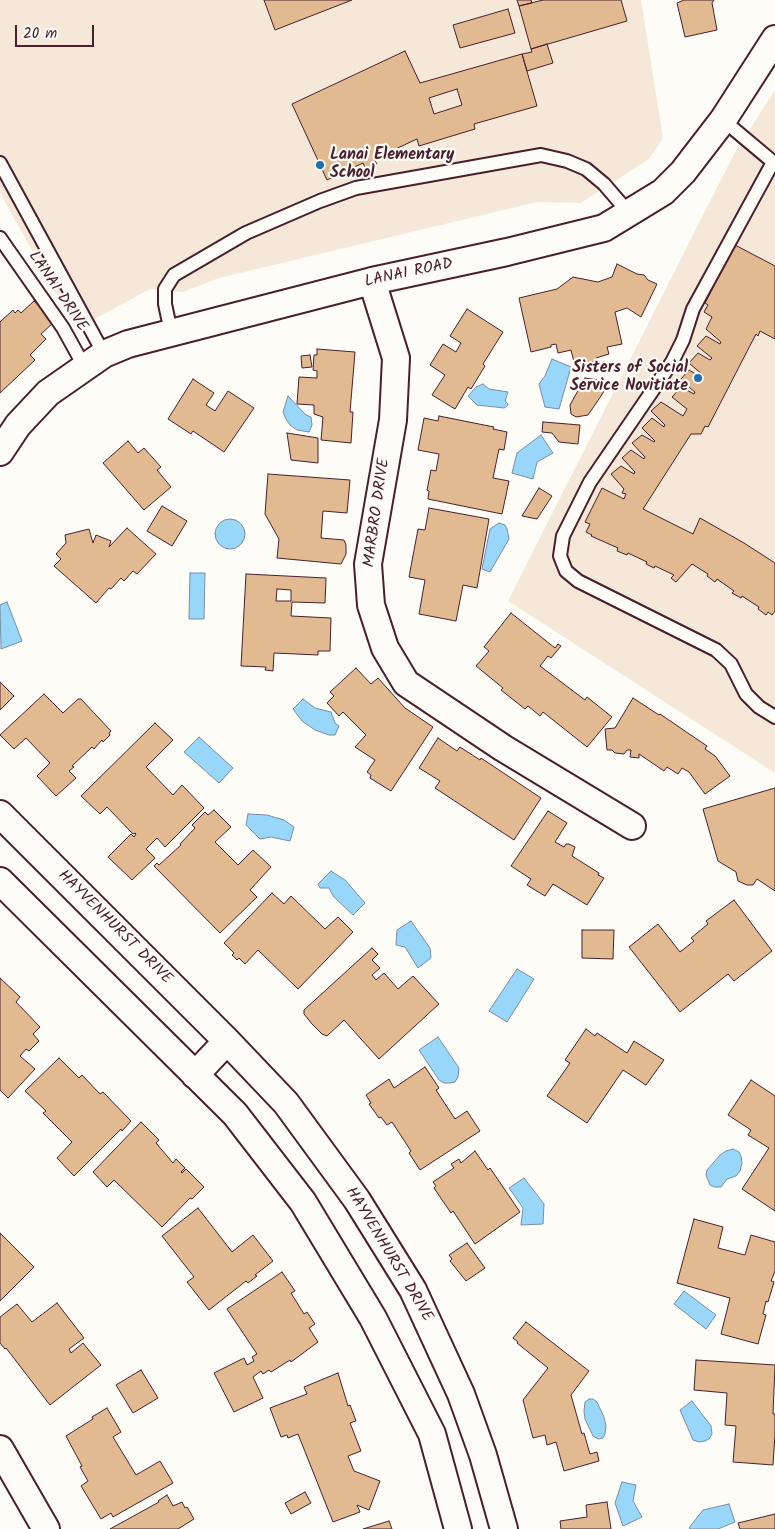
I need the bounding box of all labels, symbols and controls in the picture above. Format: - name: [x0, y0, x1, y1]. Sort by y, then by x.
- scale bar: [18, 15, 96, 47]
- text: 20 m: [23, 22, 57, 46]
- place label: Lanai Elementary School: [330, 146, 454, 184]
- marker: Lanai Elementary School: [314, 159, 326, 171]
- street label: LANAI DRIVE: [23, 248, 91, 336]
- street label: LANAI ROAD: [363, 255, 455, 293]
- place label: Sisters of Social Service Novitiate: [570, 359, 688, 397]
- marker: Sisters of Social Service Novitiate: [692, 372, 704, 384]
- street label: MARBRO DRIVE: [361, 457, 395, 569]
- street label: HAYVENHURST DRIVE: [53, 867, 175, 989]
- street label: HAYVENHURST DRIVE: [340, 1184, 436, 1326]

